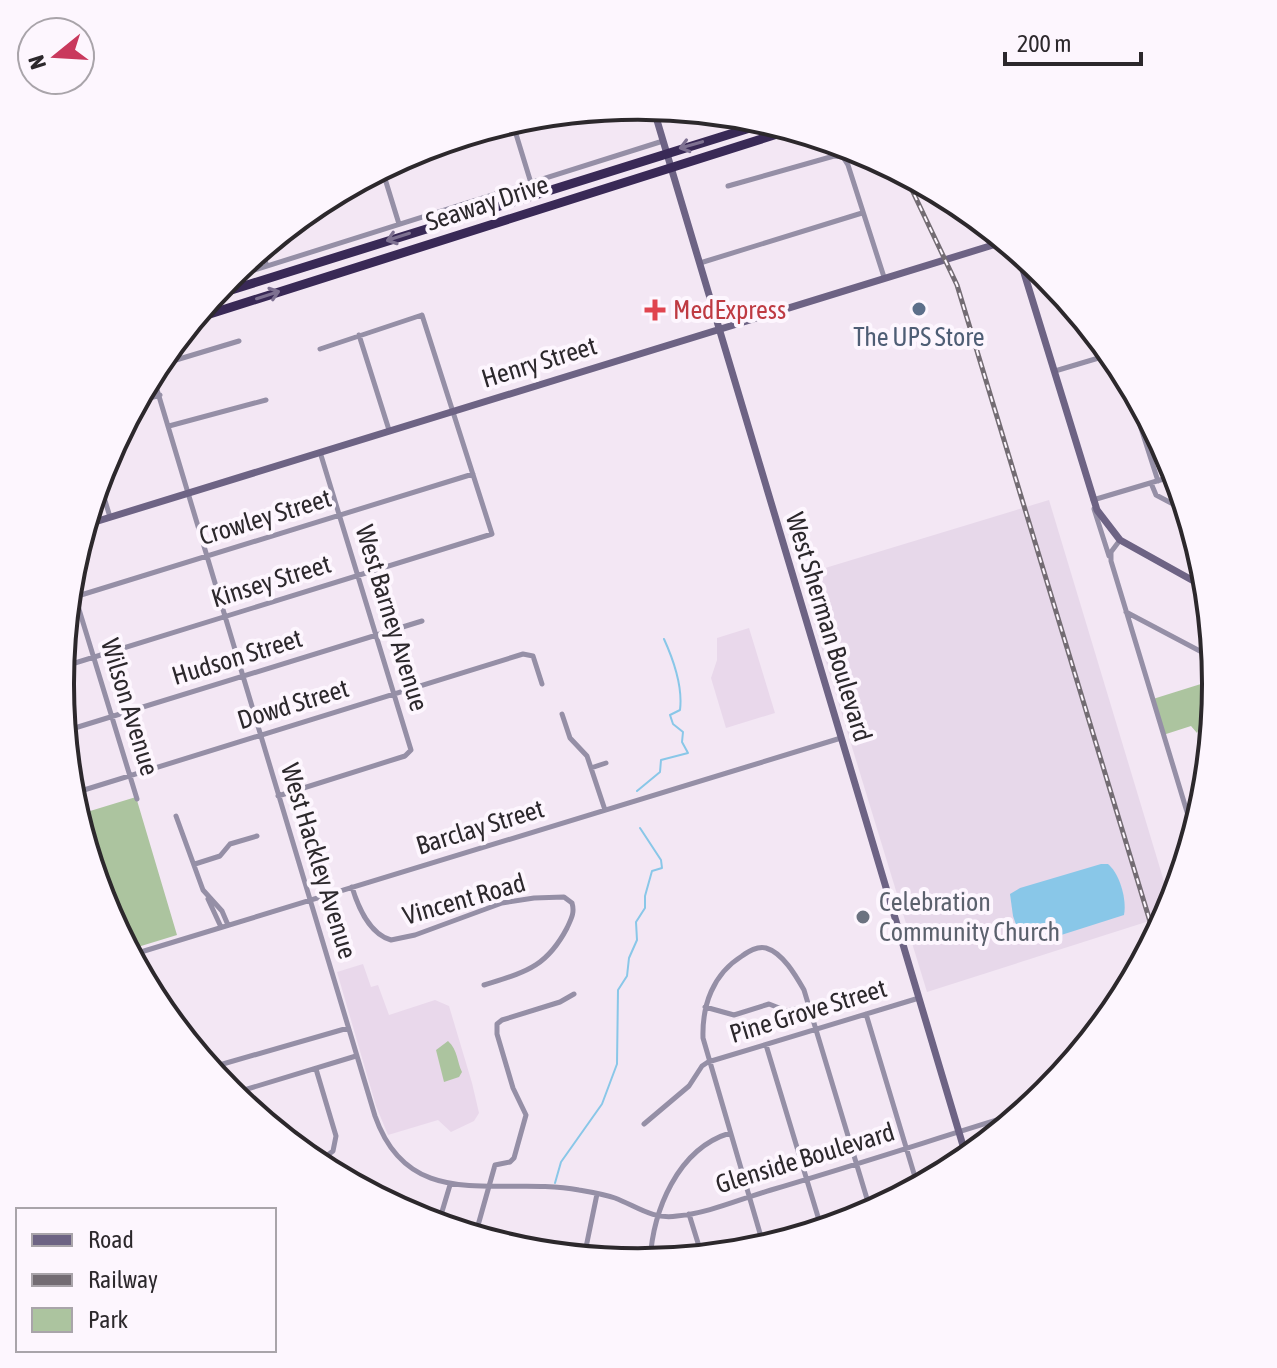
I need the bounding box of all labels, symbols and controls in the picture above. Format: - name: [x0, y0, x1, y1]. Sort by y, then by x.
- north arrow: [16, 16, 96, 96]
- scale bar: [1005, 16, 1141, 66]
- text: 200 m: [1017, 30, 1071, 57]
- text: N: [23, 52, 51, 72]
- one-way arrow: [678, 138, 704, 153]
- street label: Seaway Drive: [422, 169, 552, 237]
- one-way arrow: [386, 231, 411, 246]
- one-way arrow: [255, 287, 280, 301]
- place label: MedExpress: [673, 295, 786, 325]
- marker: MedExpress: [644, 299, 666, 321]
- marker: The UPS Store: [910, 300, 928, 318]
- place label: The UPS Store: [853, 322, 985, 352]
- street label: Henry Street: [478, 330, 600, 394]
- street label: Crowley Street: [195, 483, 335, 551]
- street label: West Sherman Boulevard: [780, 509, 878, 745]
- street label: West Barney Avenue: [350, 522, 434, 714]
- street label: Kinsey Street: [208, 549, 334, 613]
- street label: Hudson Street: [168, 623, 306, 691]
- street label: Wilson Avenue: [95, 635, 165, 779]
- street label: Dowd Street: [234, 673, 352, 735]
- street label: West Hackley Avenue: [275, 760, 363, 962]
- street label: Barclay Street: [412, 793, 548, 861]
- street label: Vincent Road: [399, 867, 529, 931]
- place label: Celebration Community Church: [879, 887, 1060, 947]
- marker: Celebration Community Church: [854, 908, 872, 926]
- street label: Pine Grove Street: [726, 973, 890, 1049]
- street label: Glenside Boulevard: [712, 1117, 898, 1199]
- legend: [16, 1208, 276, 1352]
- text: Road: [88, 1226, 134, 1253]
- text: Railway: [88, 1266, 158, 1293]
- text: Park: [88, 1306, 129, 1333]

